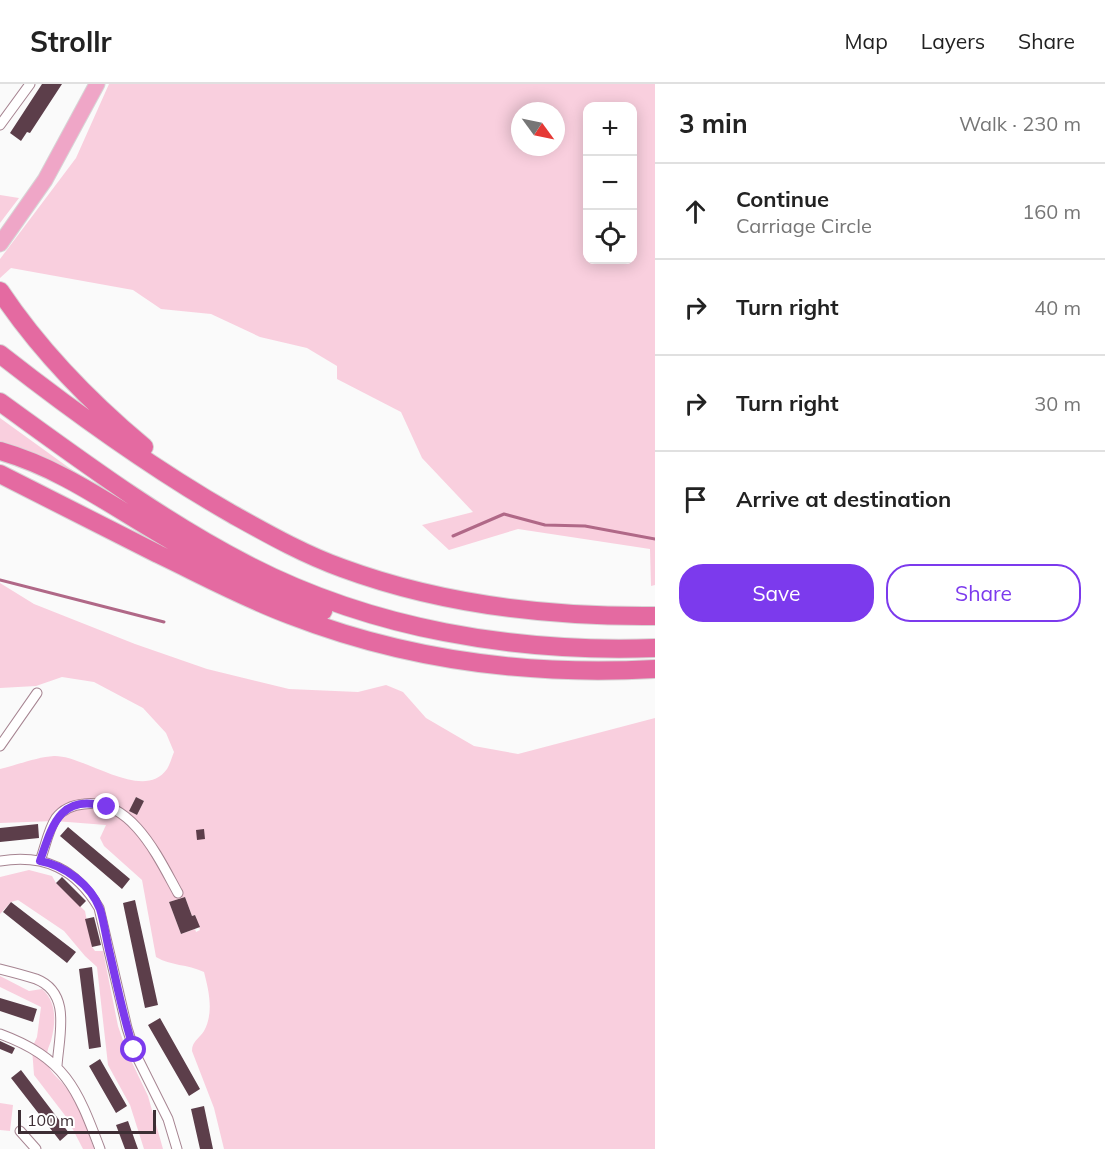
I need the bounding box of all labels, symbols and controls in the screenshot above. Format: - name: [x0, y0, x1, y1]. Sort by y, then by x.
- text: Strollr: [30, 24, 112, 59]
- text: Map: [845, 28, 888, 54]
- text: Layers: [921, 28, 985, 54]
- text: Share: [1018, 28, 1075, 54]
- north arrow: [511, 102, 565, 156]
- map controls: [583, 102, 637, 264]
- button: +: [583, 102, 637, 156]
- text: 3 min: [679, 107, 748, 140]
- text: Walk · 230 m: [959, 111, 1081, 136]
- button: −: [583, 156, 637, 210]
- text: Continue: [736, 185, 829, 213]
- icon: ahead: [679, 195, 712, 228]
- text: 160 m: [1022, 199, 1081, 224]
- button: locate: [583, 210, 637, 264]
- text: Carriage Circle: [736, 213, 872, 238]
- icon: right: [679, 291, 712, 324]
- text: Turn right: [736, 293, 839, 321]
- text: 40 m: [1034, 295, 1081, 320]
- icon: right: [679, 387, 712, 420]
- text: Turn right: [736, 389, 839, 417]
- text: 30 m: [1034, 391, 1081, 416]
- icon: arrive: [679, 483, 712, 516]
- text: Arrive at destination: [736, 485, 951, 513]
- button: Save: [679, 564, 874, 622]
- button: Share: [886, 564, 1081, 622]
- route end: [93, 793, 119, 819]
- route start: [120, 1036, 146, 1062]
- scale bar: [18, 1107, 156, 1134]
- text: 100 m: [27, 1110, 74, 1130]

